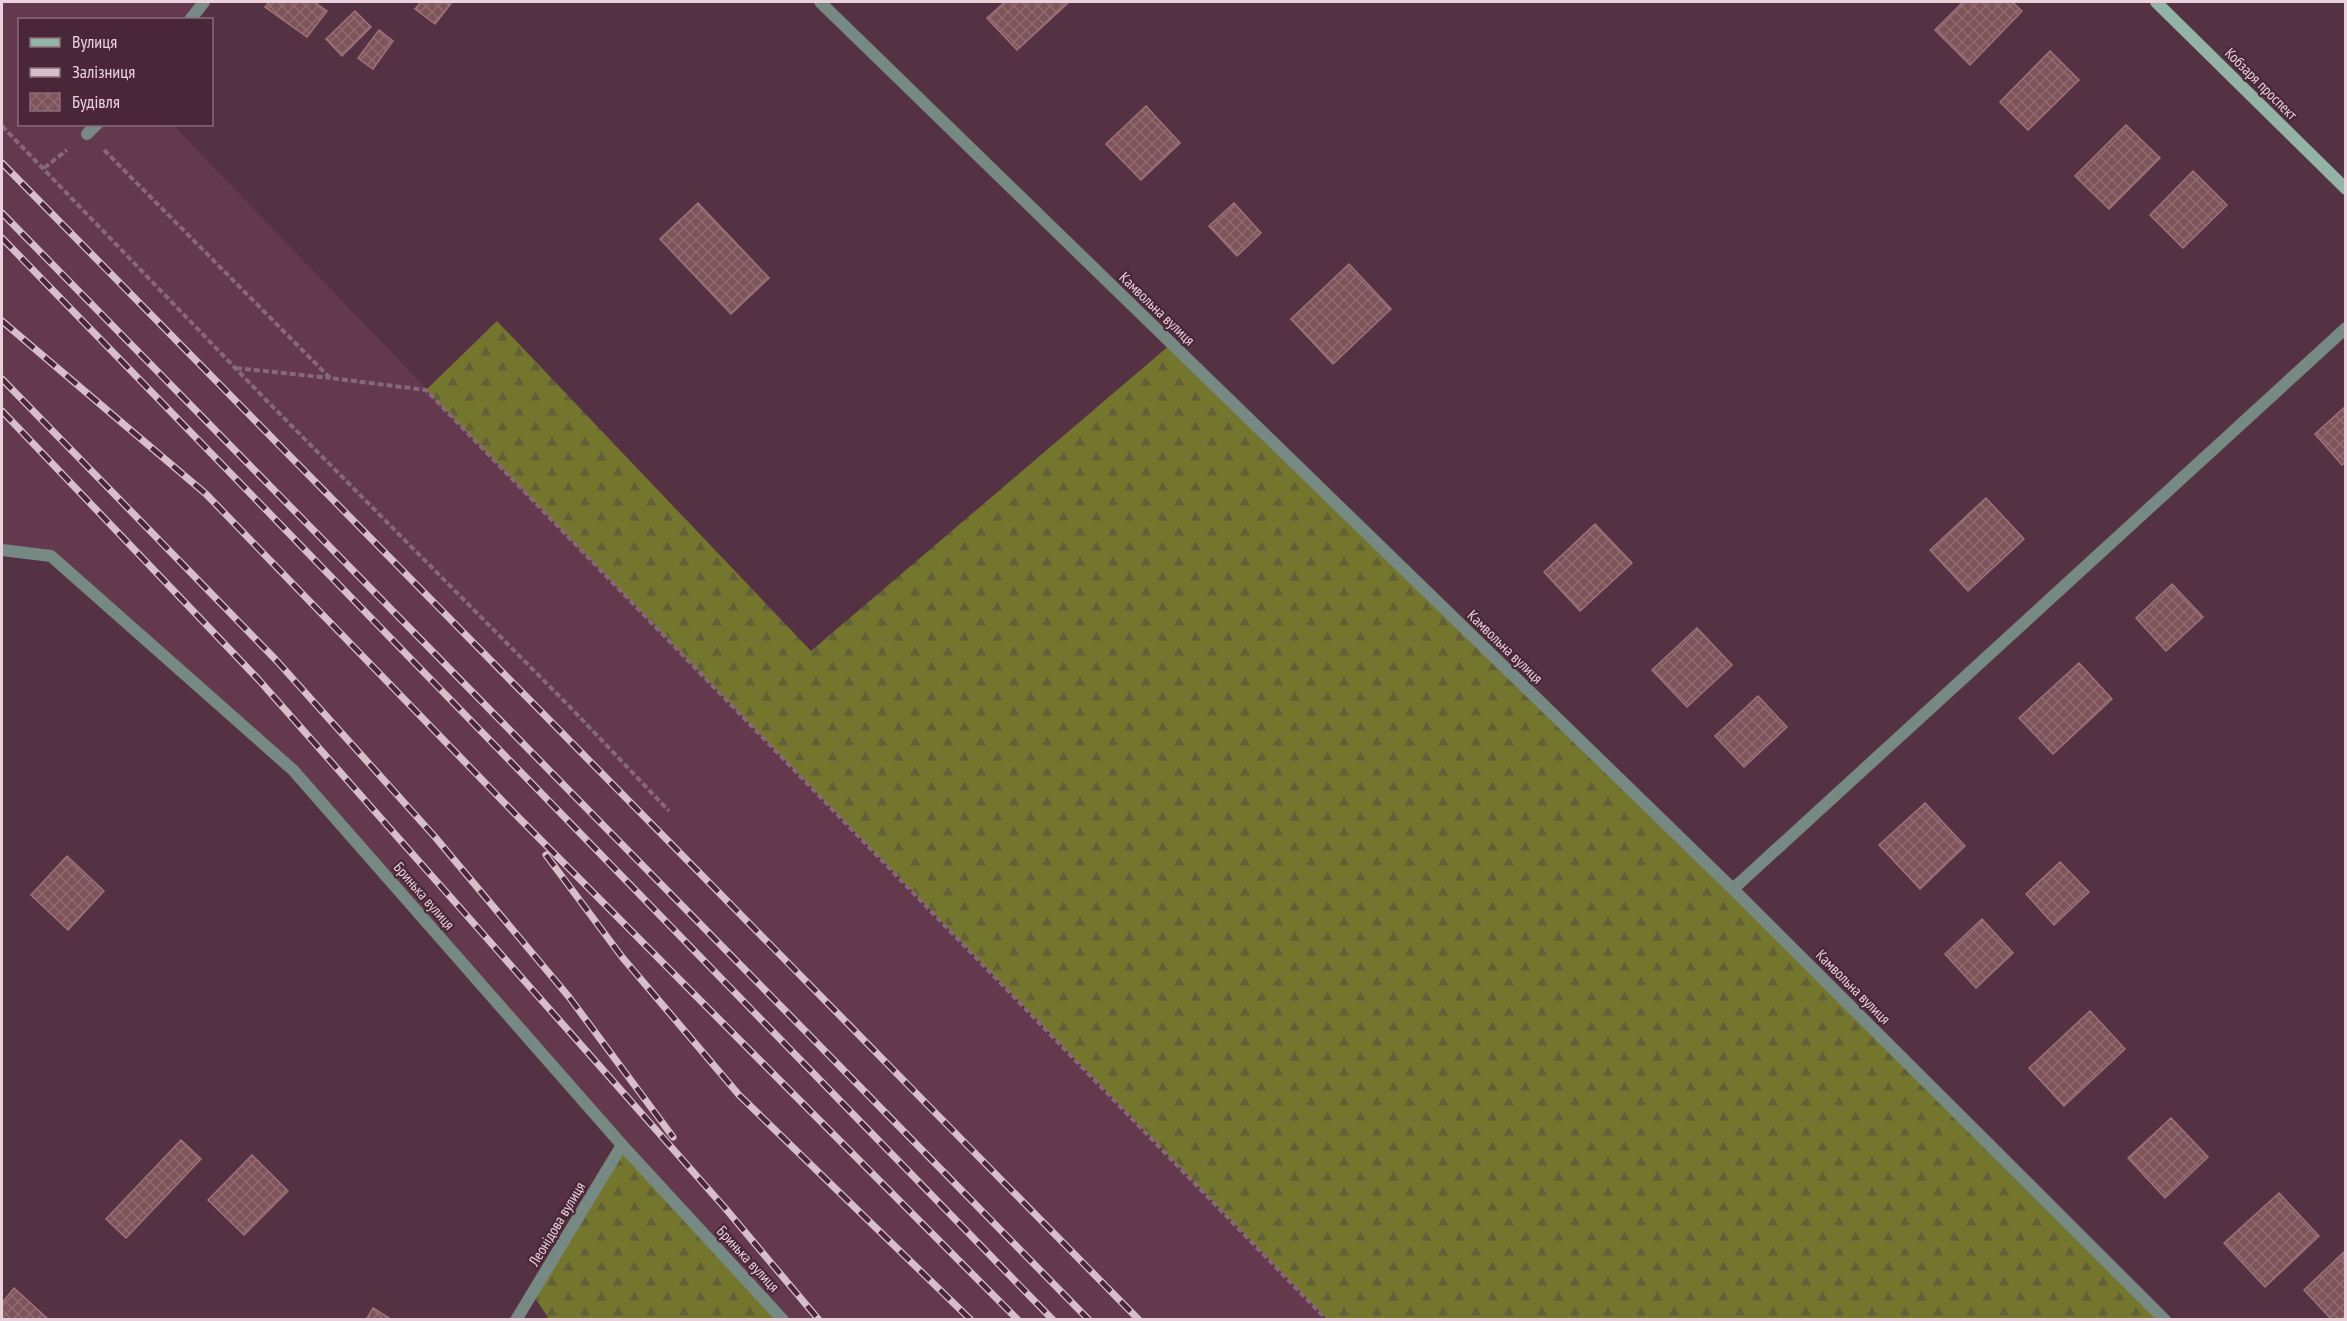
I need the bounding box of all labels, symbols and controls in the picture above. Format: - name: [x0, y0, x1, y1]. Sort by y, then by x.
- legend: [18, 18, 213, 126]
- text: Вулиця: [72, 30, 117, 53]
- street label: Кобзаря проспект: [2221, 44, 2302, 124]
- text: Залізниця: [72, 60, 135, 83]
- text: Будівля: [72, 90, 120, 113]
- street label: Камвольна вулиця: [1116, 268, 1199, 350]
- street label: Камвольна вулиця: [1464, 606, 1547, 688]
- street label: Бринька вулиця: [390, 858, 459, 934]
- street label: Камвольна вулиця: [1812, 945, 1895, 1028]
- street label: Леонідова вулиця: [524, 1178, 589, 1270]
- street label: Бринька вулиця: [713, 1222, 784, 1296]

